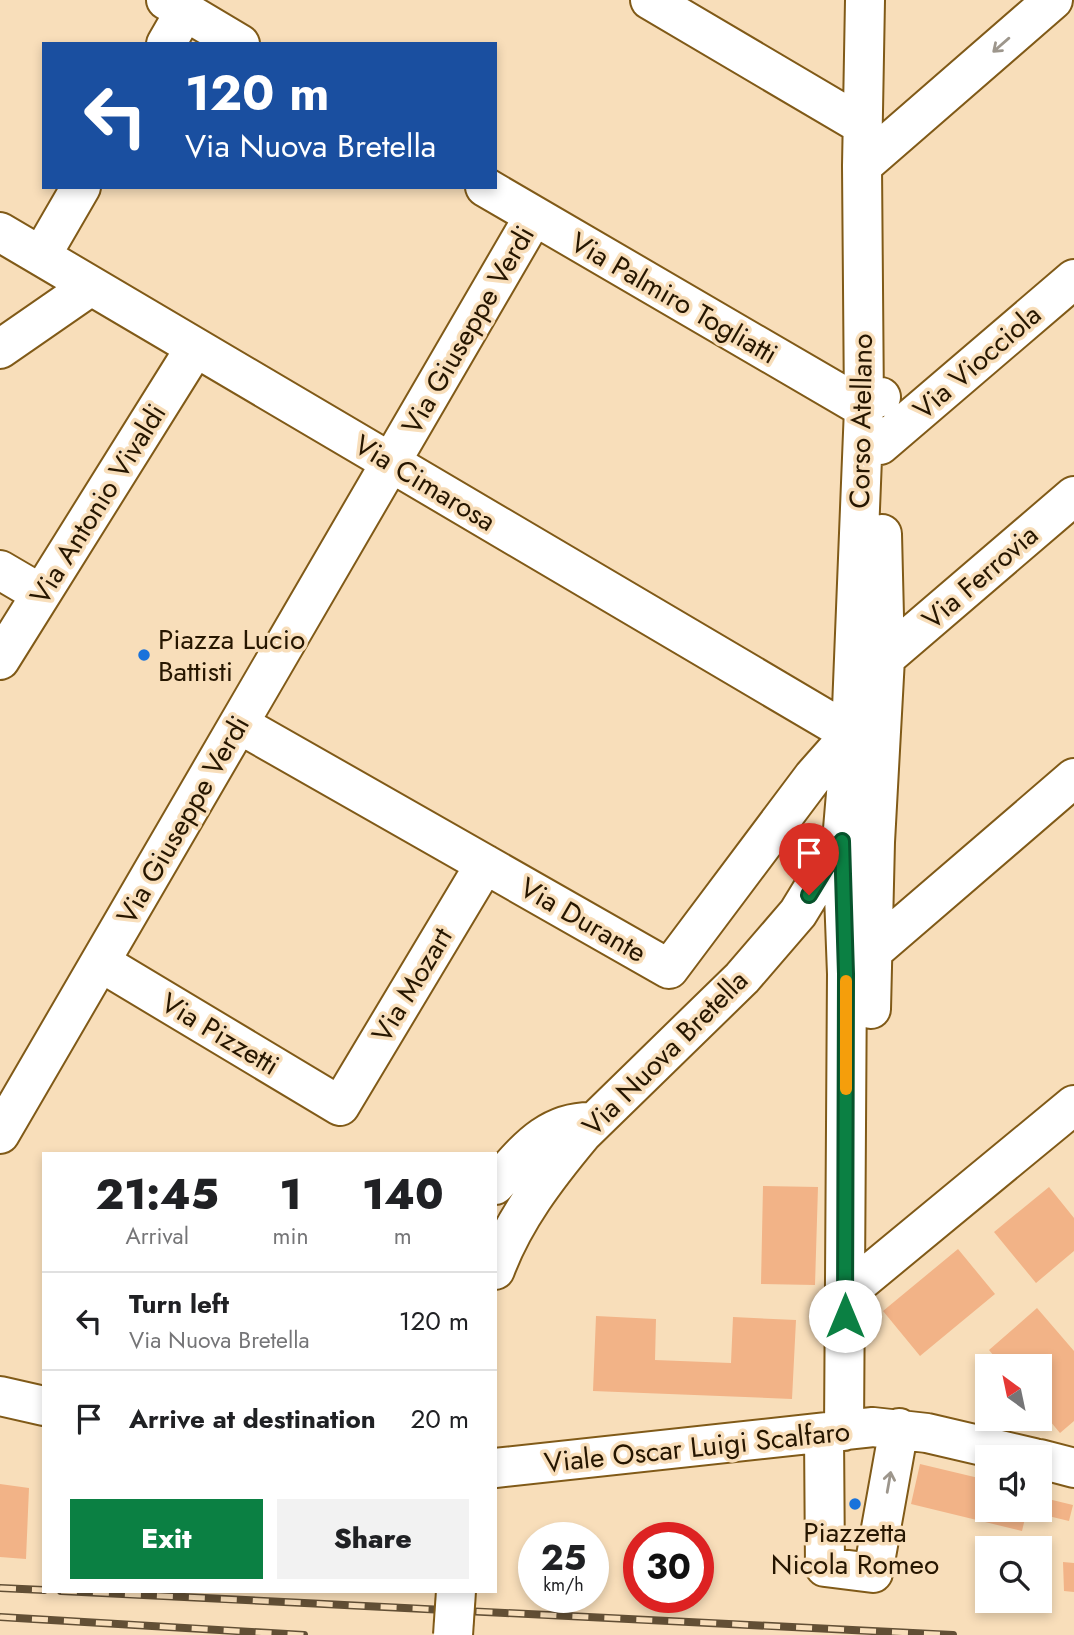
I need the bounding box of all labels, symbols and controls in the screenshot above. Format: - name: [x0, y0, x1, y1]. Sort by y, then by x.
- one-way arrow: [992, 37, 1010, 53]
- text: 120 m: [185, 58, 329, 128]
- icon: left: [70, 70, 161, 161]
- text: Via Nuova Bretella: [185, 123, 436, 169]
- street label: Via Giuseppe Verdi: [391, 218, 545, 442]
- street label: Via Palmiro Togliatti: [563, 222, 785, 374]
- street label: Via Viocciola: [904, 295, 1050, 429]
- street label: Corso Atellano: [839, 333, 883, 509]
- street label: Via Antonio Vivaldi: [20, 396, 176, 612]
- street label: Via Cimarosa: [346, 425, 504, 541]
- street label: Via Ferrovia: [913, 515, 1047, 639]
- place label: Piazza Lucio Battisti: [158, 619, 305, 692]
- marker: Piazza Lucio Battisti: [136, 647, 152, 663]
- street label: Via Giuseppe Verdi: [106, 708, 260, 932]
- pin: [779, 823, 839, 895]
- icon: arrive: [790, 834, 828, 872]
- street label: Via Durante: [512, 867, 654, 973]
- street label: Via Mozart: [362, 919, 463, 1050]
- street label: Via Nuova Bretella: [573, 961, 757, 1145]
- street label: Via Pizzetti: [153, 983, 287, 1085]
- text: 21:45: [96, 1164, 219, 1225]
- text: 1: [279, 1164, 302, 1225]
- text: 140: [362, 1164, 443, 1225]
- text: Arrival: [126, 1219, 189, 1253]
- text: min: [272, 1219, 308, 1253]
- text: m: [394, 1219, 412, 1253]
- position arrow: [808, 1279, 882, 1353]
- text: Turn left: [129, 1285, 229, 1323]
- icon: left: [70, 1302, 108, 1340]
- text: 120 m: [399, 1302, 469, 1340]
- text: Via Nuova Bretella: [129, 1323, 310, 1357]
- north arrow: [975, 1354, 1052, 1432]
- map controls: [975, 1354, 1052, 1613]
- icon: arrive: [70, 1400, 108, 1438]
- text: Arrive at destination: [129, 1400, 376, 1438]
- text: 20 m: [411, 1400, 469, 1438]
- street label: Viale Oscar Luigi Scalfaro: [542, 1411, 852, 1483]
- button: sound: [975, 1445, 1052, 1522]
- one-way arrow: [883, 1471, 896, 1493]
- marker: Piazzetta Nicola Romeo: [847, 1496, 863, 1512]
- button: Exit: [70, 1499, 263, 1579]
- button: Share: [277, 1499, 469, 1579]
- place label: Piazzetta Nicola Romeo: [771, 1512, 939, 1585]
- speed limit sign: 30: [623, 1522, 714, 1613]
- text: 25: [541, 1533, 586, 1583]
- button: search: [975, 1536, 1052, 1613]
- text: km/h: [543, 1572, 584, 1598]

